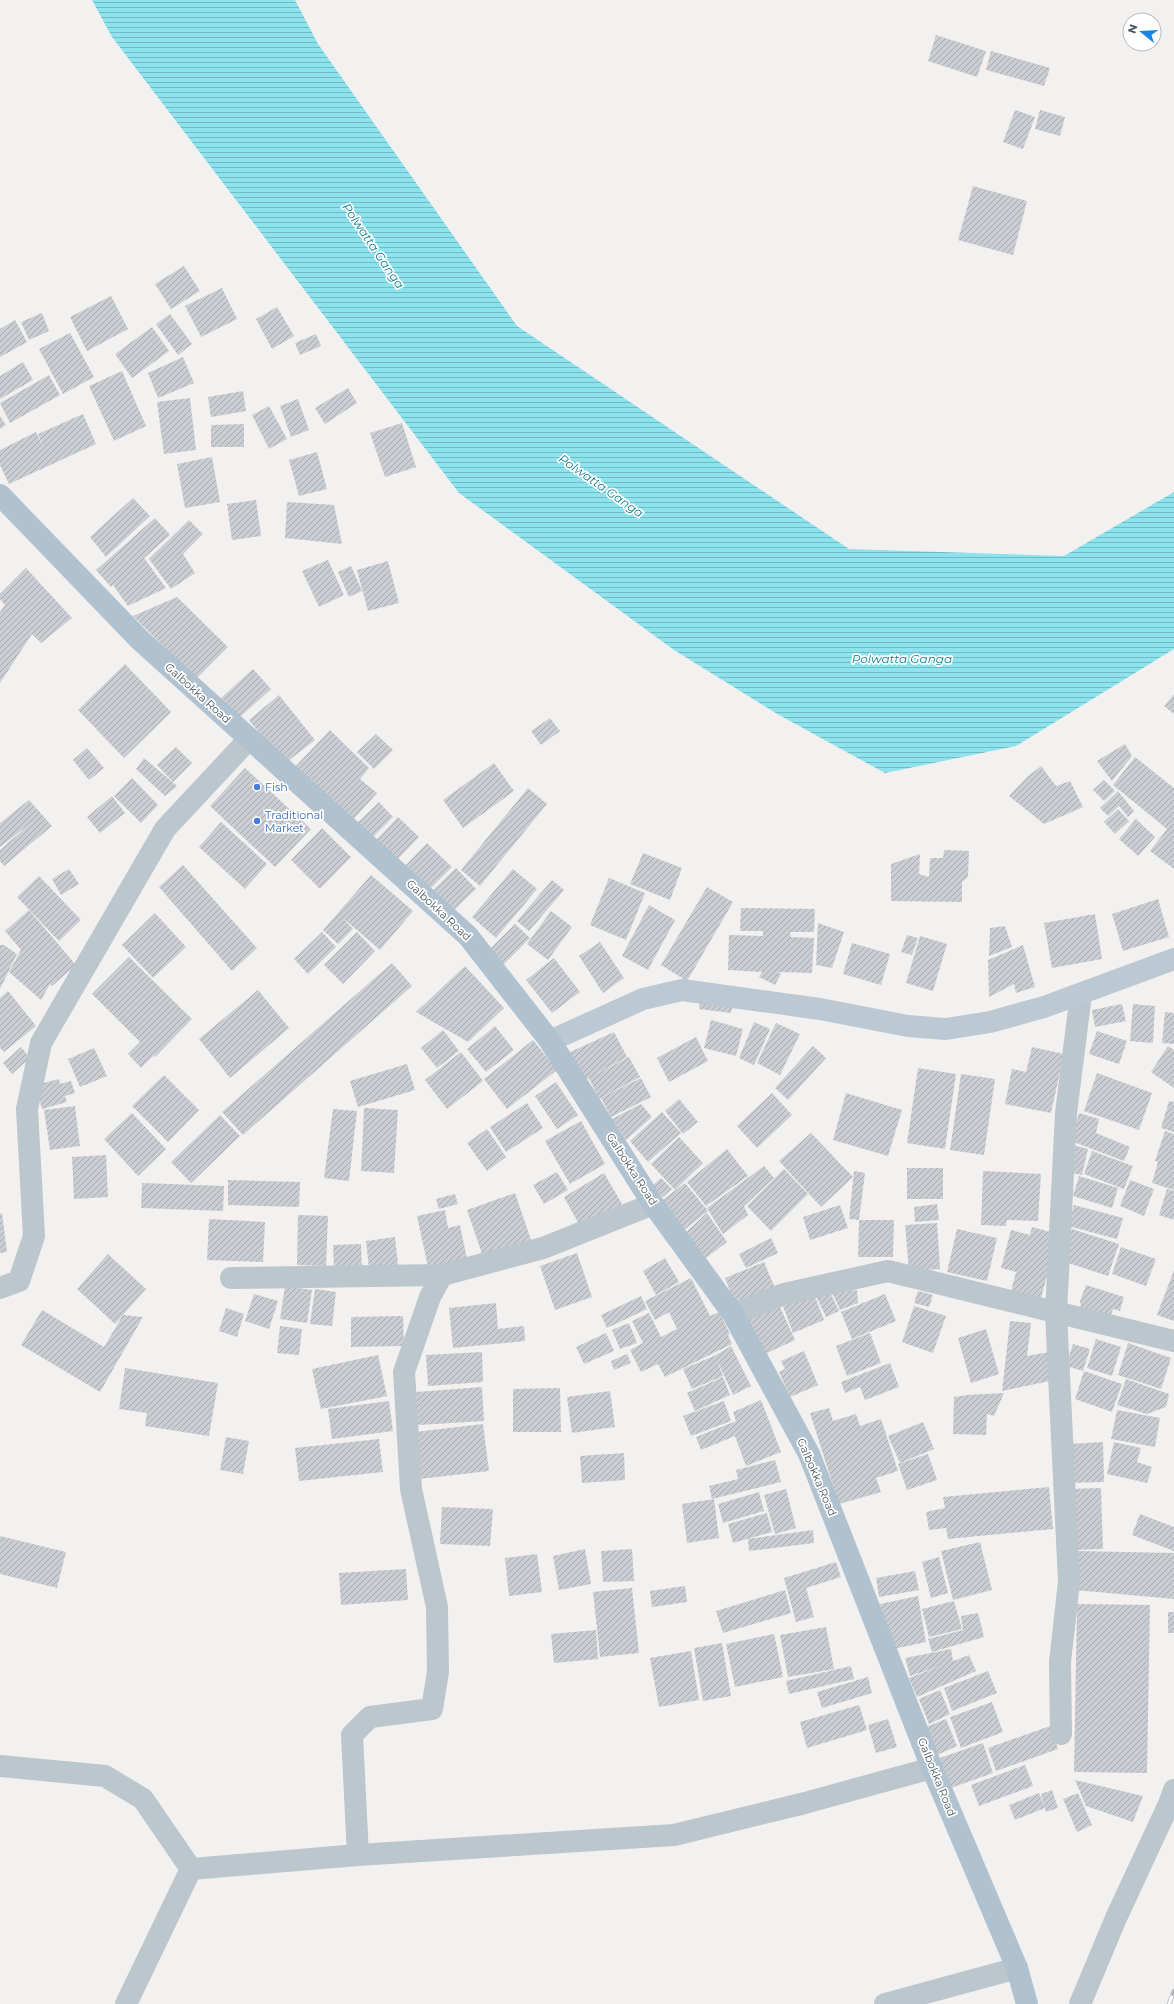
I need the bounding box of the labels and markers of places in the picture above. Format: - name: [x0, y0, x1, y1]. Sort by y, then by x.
- place label: Fish: [265, 780, 288, 794]
- marker: Fish: [252, 782, 262, 792]
- place label: Traditional Market: [265, 808, 323, 835]
- marker: Traditional Market: [252, 816, 262, 826]

